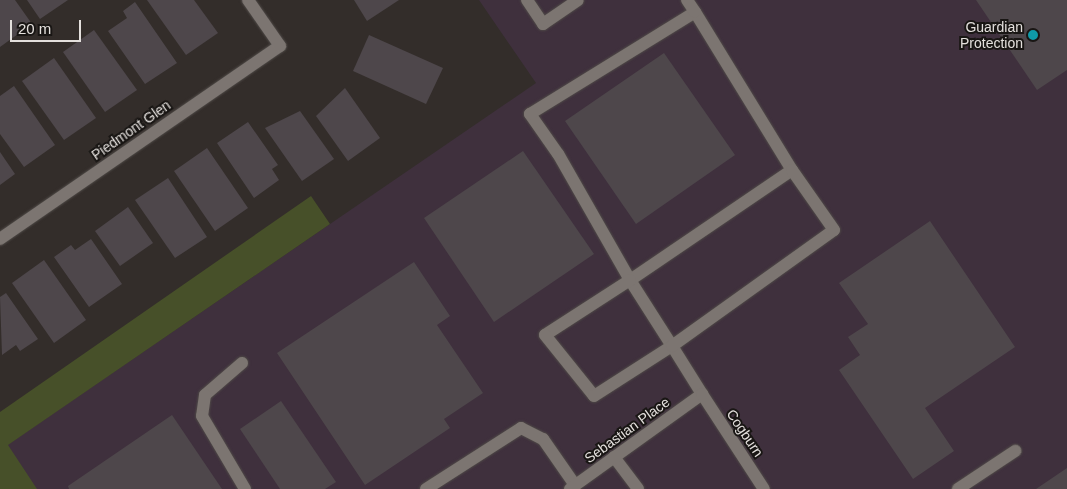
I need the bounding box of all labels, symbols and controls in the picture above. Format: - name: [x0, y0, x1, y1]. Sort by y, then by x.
- scale bar: [12, 10, 84, 42]
- place label: Guardian Protection: [960, 19, 1023, 52]
- text: 20 m: [18, 20, 51, 37]
- marker: Guardian Protection: [1027, 29, 1039, 41]
- street label: Piedmont Glen: [88, 97, 174, 163]
- street label: Sebastian Place: [581, 393, 673, 467]
- street label: Cogburn: [723, 406, 767, 460]

